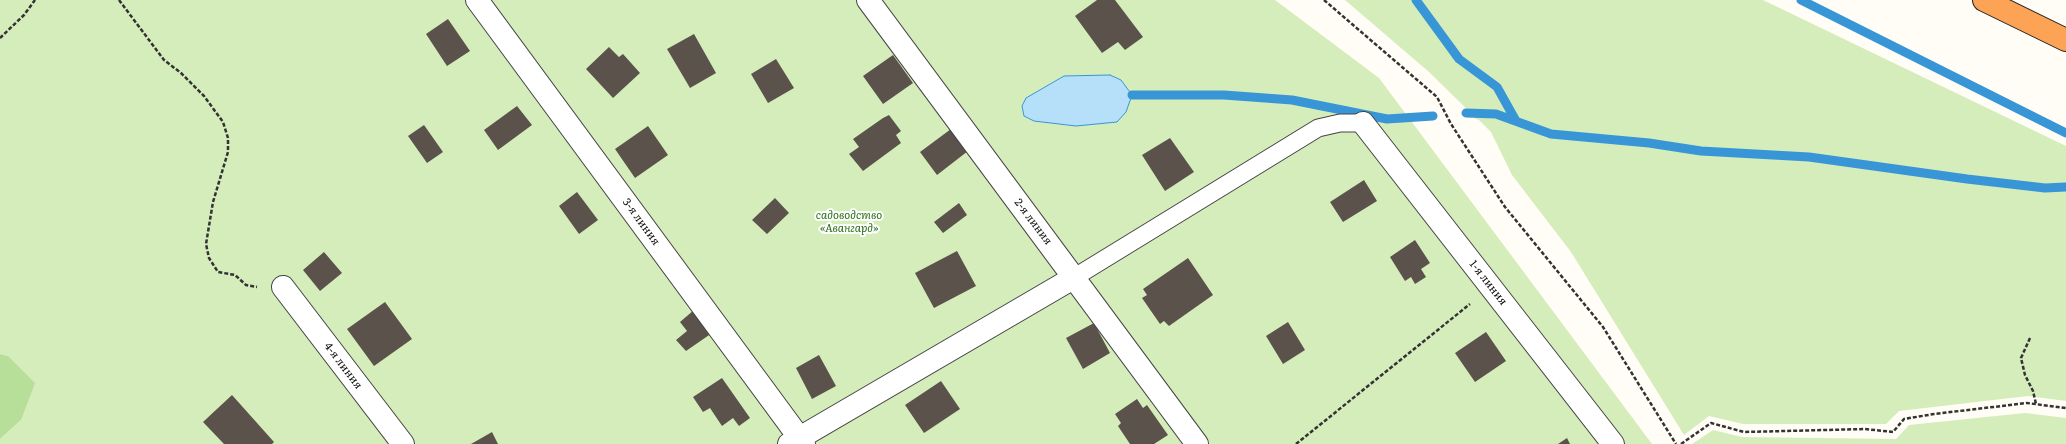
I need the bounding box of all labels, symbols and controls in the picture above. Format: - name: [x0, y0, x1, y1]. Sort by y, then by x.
- street label: 3-я линия: [620, 196, 662, 248]
- street label: 2-я линия: [1011, 196, 1055, 248]
- park label: садоводство «Авангард»: [816, 209, 882, 235]
- street label: 1-я линия: [1466, 258, 1510, 308]
- street label: 4-я линия: [321, 340, 365, 392]

